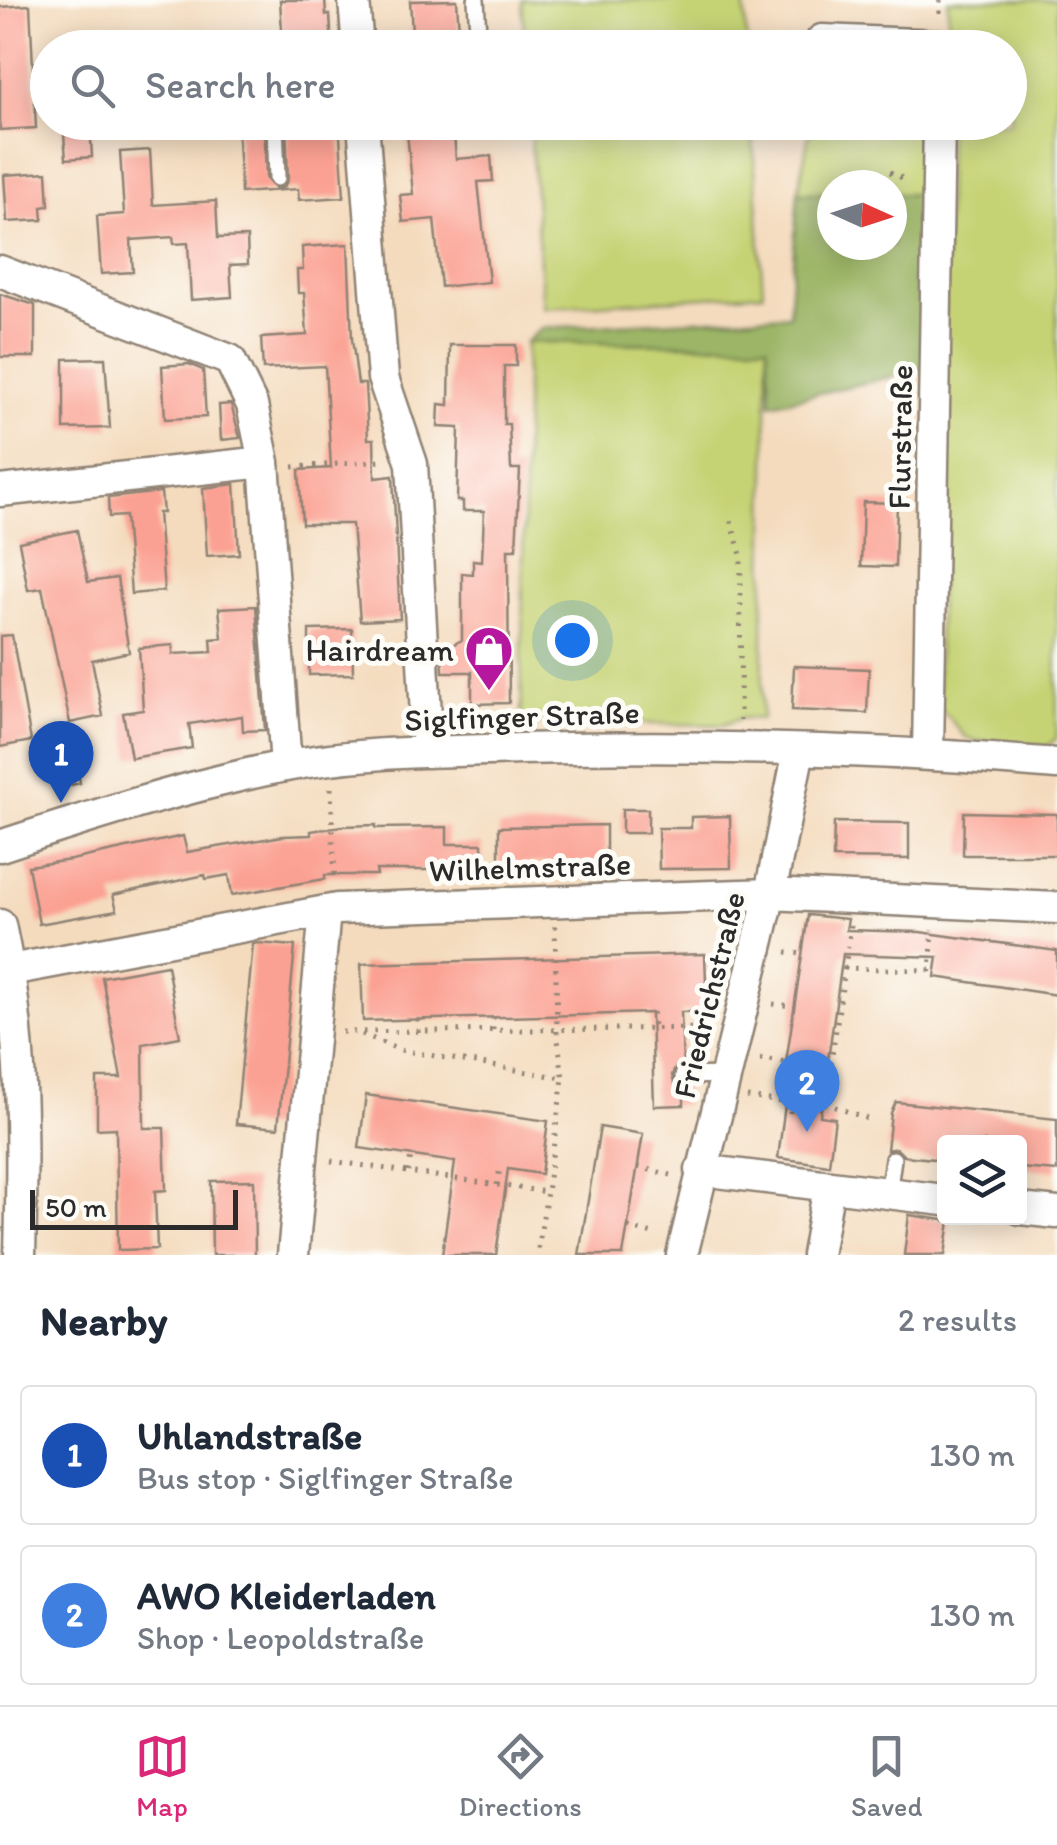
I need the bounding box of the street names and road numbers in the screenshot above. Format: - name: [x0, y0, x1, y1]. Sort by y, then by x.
- street label: Flurstraße: [880, 364, 920, 510]
- street label: Siglfinger Straße: [404, 693, 640, 739]
- street label: Wilhelmstraße: [428, 844, 632, 890]
- street label: Friedrichstraße: [665, 888, 753, 1102]

